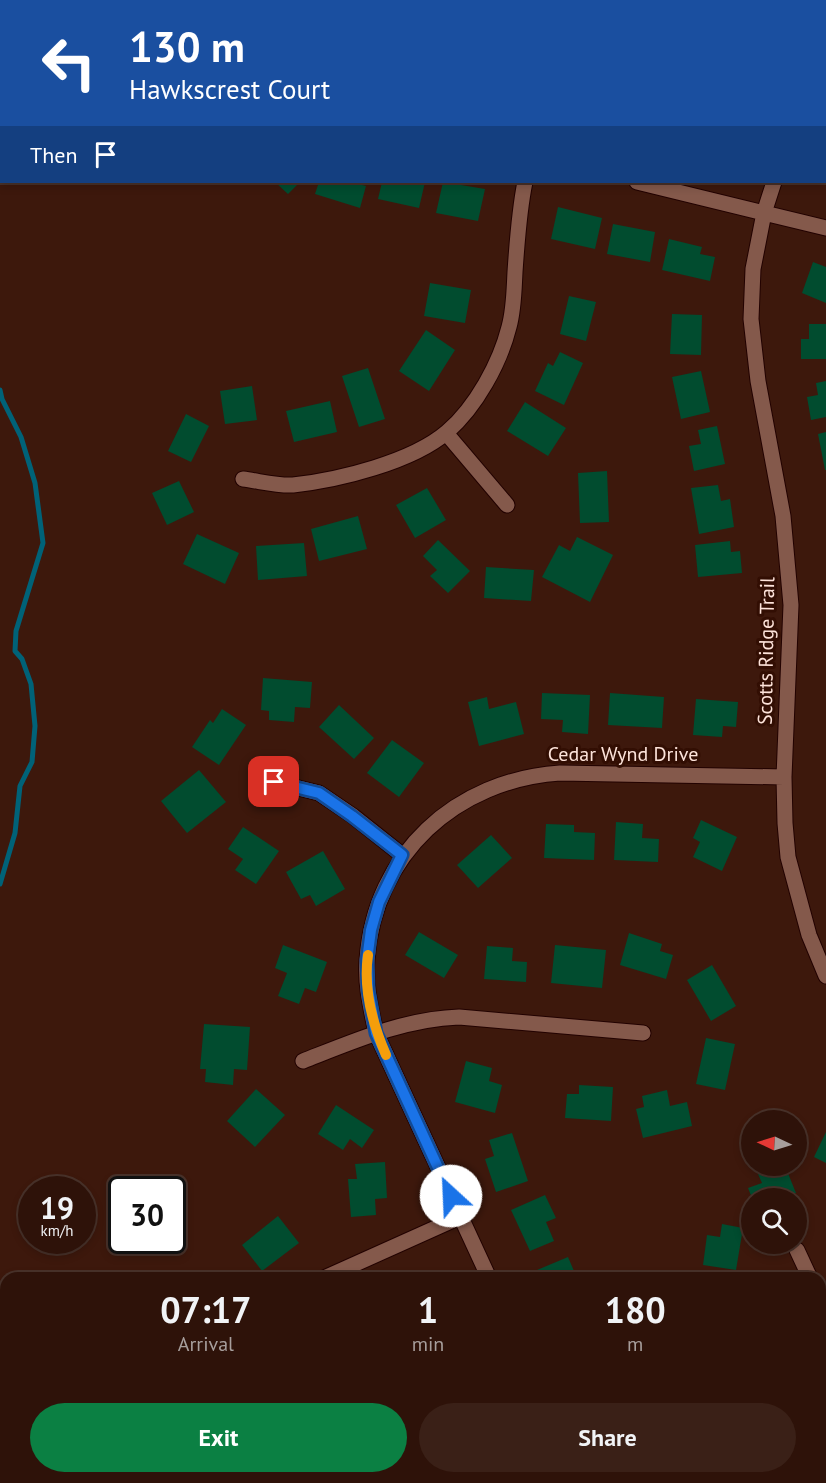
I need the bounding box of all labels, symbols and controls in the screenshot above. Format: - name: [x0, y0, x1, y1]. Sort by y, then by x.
- text: 130 m: [129, 19, 245, 74]
- icon: left: [30, 24, 108, 102]
- text: Hawkscrest Court: [129, 72, 330, 106]
- icon: arrive: [89, 138, 122, 171]
- text: Then: [30, 141, 77, 169]
- street label: Scotts Ridge Trail: [752, 577, 780, 725]
- street label: Cedar Wynd Drive: [548, 741, 698, 767]
- pin: [248, 756, 299, 807]
- icon: arrive: [257, 765, 290, 798]
- north arrow: [741, 1110, 807, 1176]
- map controls: [741, 1110, 807, 1254]
- position arrow: [419, 1164, 483, 1228]
- speed limit sign: 30: [108, 1176, 186, 1254]
- text: 19: [40, 1188, 74, 1227]
- button: search: [741, 1188, 807, 1254]
- text: km/h: [41, 1221, 73, 1240]
- text: 07:17: [160, 1286, 252, 1333]
- text: 1: [418, 1286, 438, 1333]
- text: 180: [605, 1286, 666, 1333]
- text: Arrival: [178, 1331, 234, 1357]
- text: min: [412, 1331, 444, 1357]
- text: m: [627, 1331, 643, 1357]
- button: Exit: [30, 1403, 407, 1472]
- button: Share: [419, 1403, 796, 1472]

